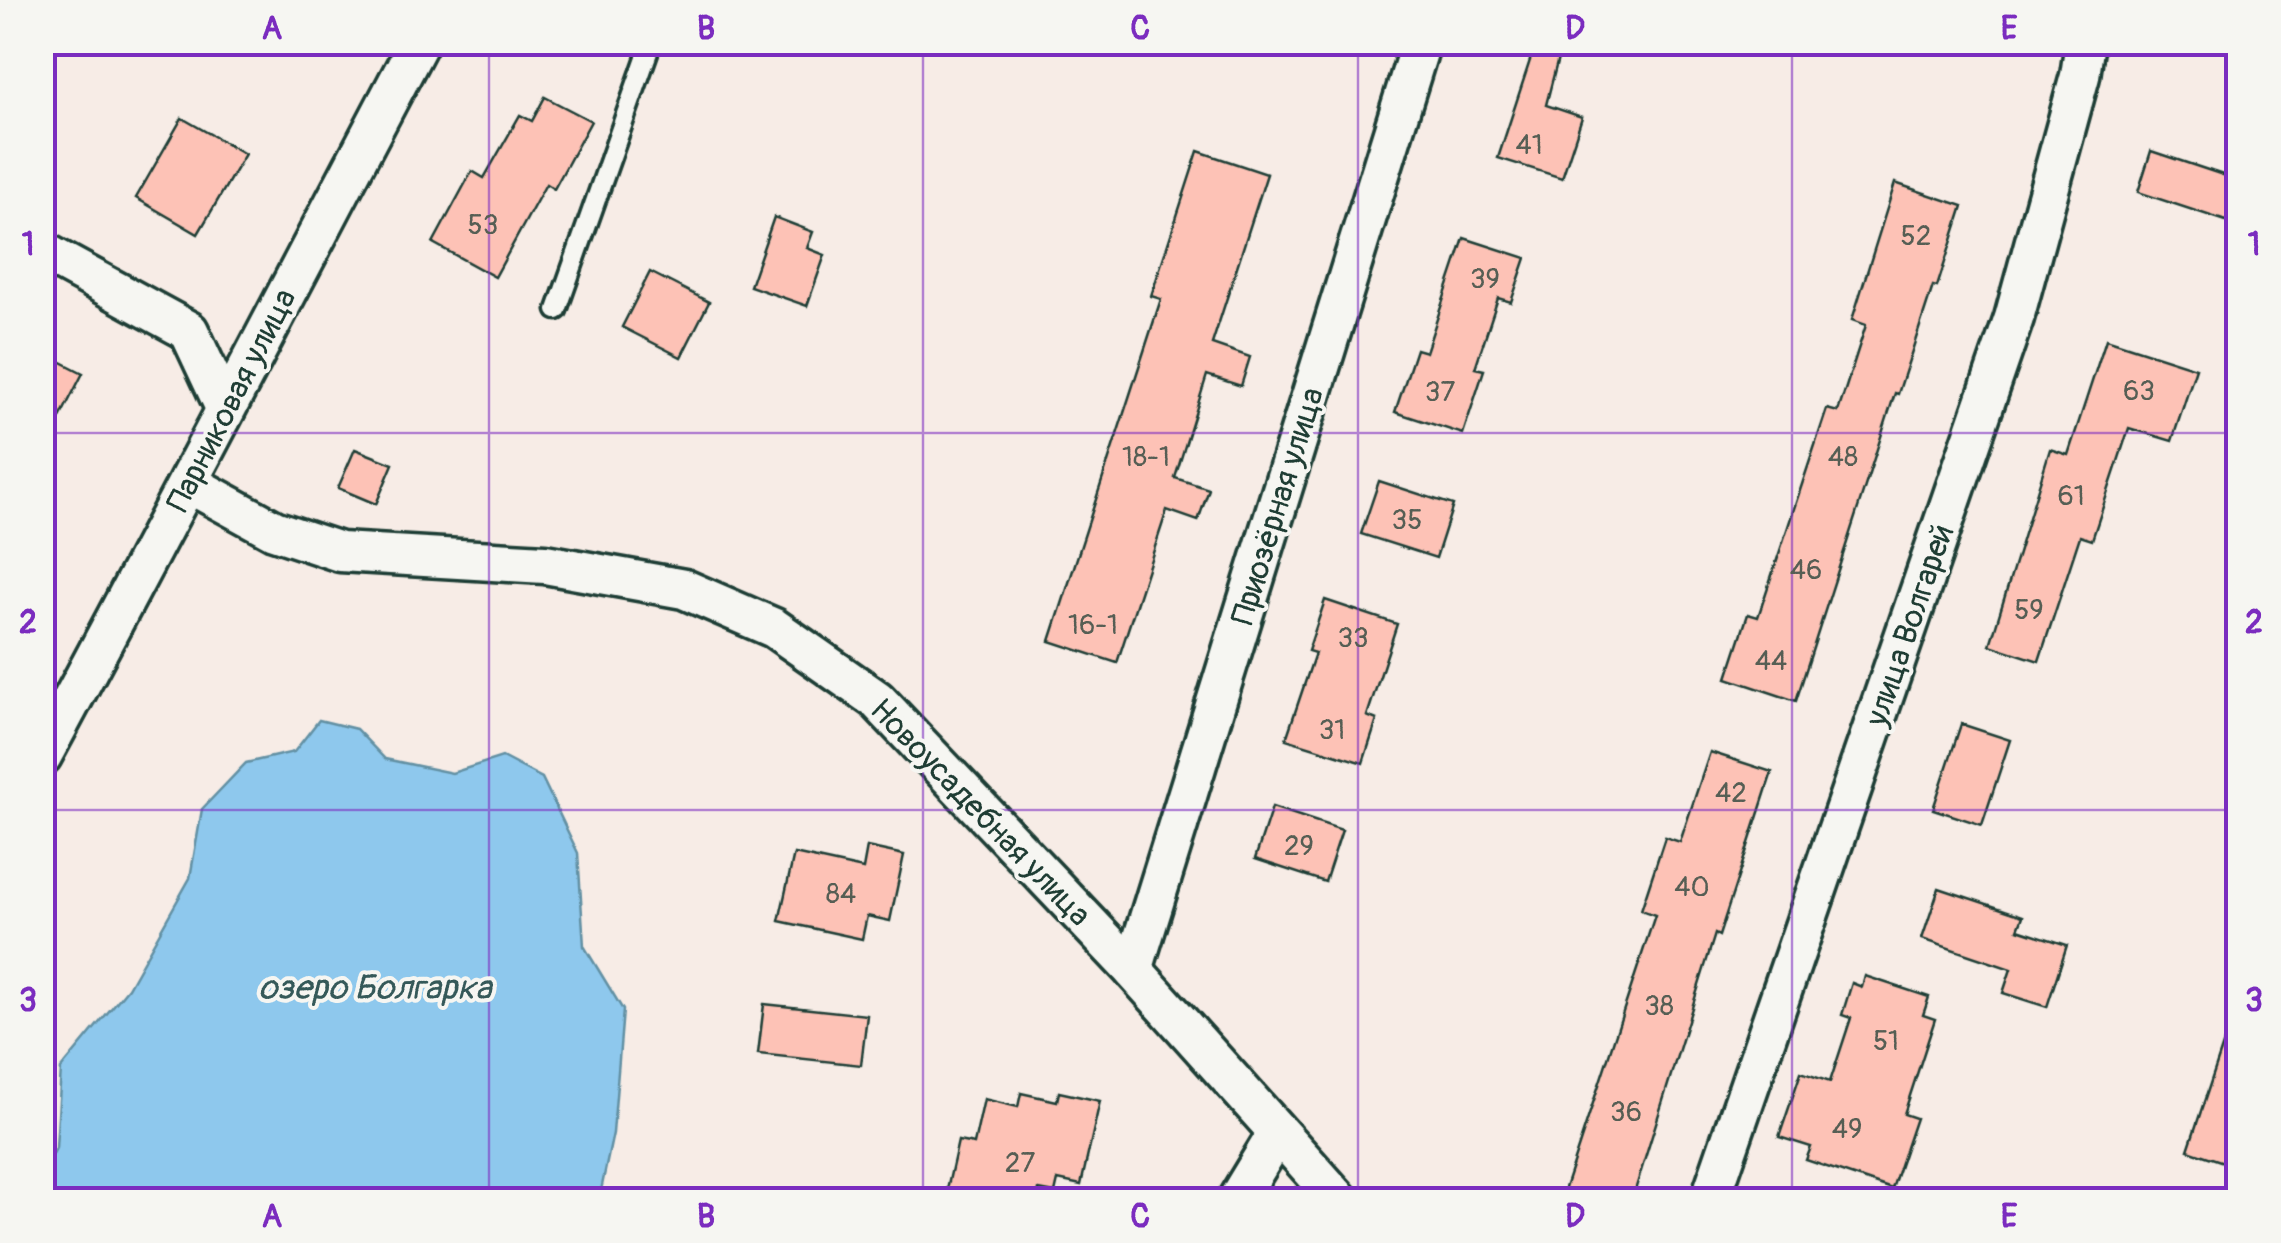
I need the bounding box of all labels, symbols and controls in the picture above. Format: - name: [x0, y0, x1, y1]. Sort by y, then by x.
- text: A: [262, 9, 283, 49]
- text: B: [697, 9, 715, 49]
- text: C: [1130, 9, 1150, 49]
- text: D: [1565, 9, 1585, 49]
- text: E: [2001, 9, 2018, 49]
- house number: 41: [1515, 128, 1543, 163]
- house number: 53: [468, 208, 498, 243]
- house number: 52: [1901, 219, 1931, 254]
- text: 1: [22, 225, 34, 265]
- text: 1: [2248, 225, 2260, 265]
- house number: 39: [1470, 262, 1500, 297]
- street label: Парниковая улица: [158, 282, 305, 519]
- house number: 63: [2123, 374, 2155, 409]
- house number: 37: [1425, 375, 1455, 410]
- street label: Приозёрная улица: [1223, 383, 1333, 630]
- house number: 18-1: [1122, 440, 1170, 475]
- house number: 48: [1828, 440, 1858, 475]
- house number: 61: [2057, 479, 2085, 514]
- house number: 35: [1392, 503, 1422, 538]
- street label: улица Волгарей: [1856, 519, 1963, 732]
- house number: 46: [1790, 553, 1822, 588]
- house number: 59: [2014, 593, 2044, 628]
- text: 2: [19, 603, 37, 643]
- text: 2: [2245, 603, 2263, 643]
- house number: 16-1: [1068, 608, 1118, 643]
- house number: 33: [1337, 621, 1369, 656]
- house number: 44: [1755, 644, 1787, 679]
- street label: Новоусадебная улица: [861, 691, 1099, 935]
- house number: 31: [1319, 713, 1345, 748]
- house number: 42: [1715, 776, 1747, 811]
- house number: 29: [1284, 829, 1314, 864]
- house number: 40: [1674, 870, 1710, 905]
- house number: 84: [826, 877, 856, 912]
- water label: озеро Болгарка: [258, 966, 493, 1010]
- text: 3: [19, 981, 37, 1021]
- text: 3: [2245, 981, 2263, 1021]
- house number: 38: [1644, 989, 1674, 1024]
- house number: 51: [1873, 1024, 1899, 1059]
- house number: 36: [1610, 1095, 1642, 1130]
- house number: 49: [1832, 1112, 1862, 1147]
- house number: 27: [1005, 1146, 1035, 1181]
- text: A: [262, 1197, 283, 1237]
- text: B: [697, 1197, 715, 1237]
- text: C: [1130, 1197, 1150, 1237]
- text: D: [1565, 1197, 1585, 1237]
- text: E: [2001, 1197, 2018, 1237]

